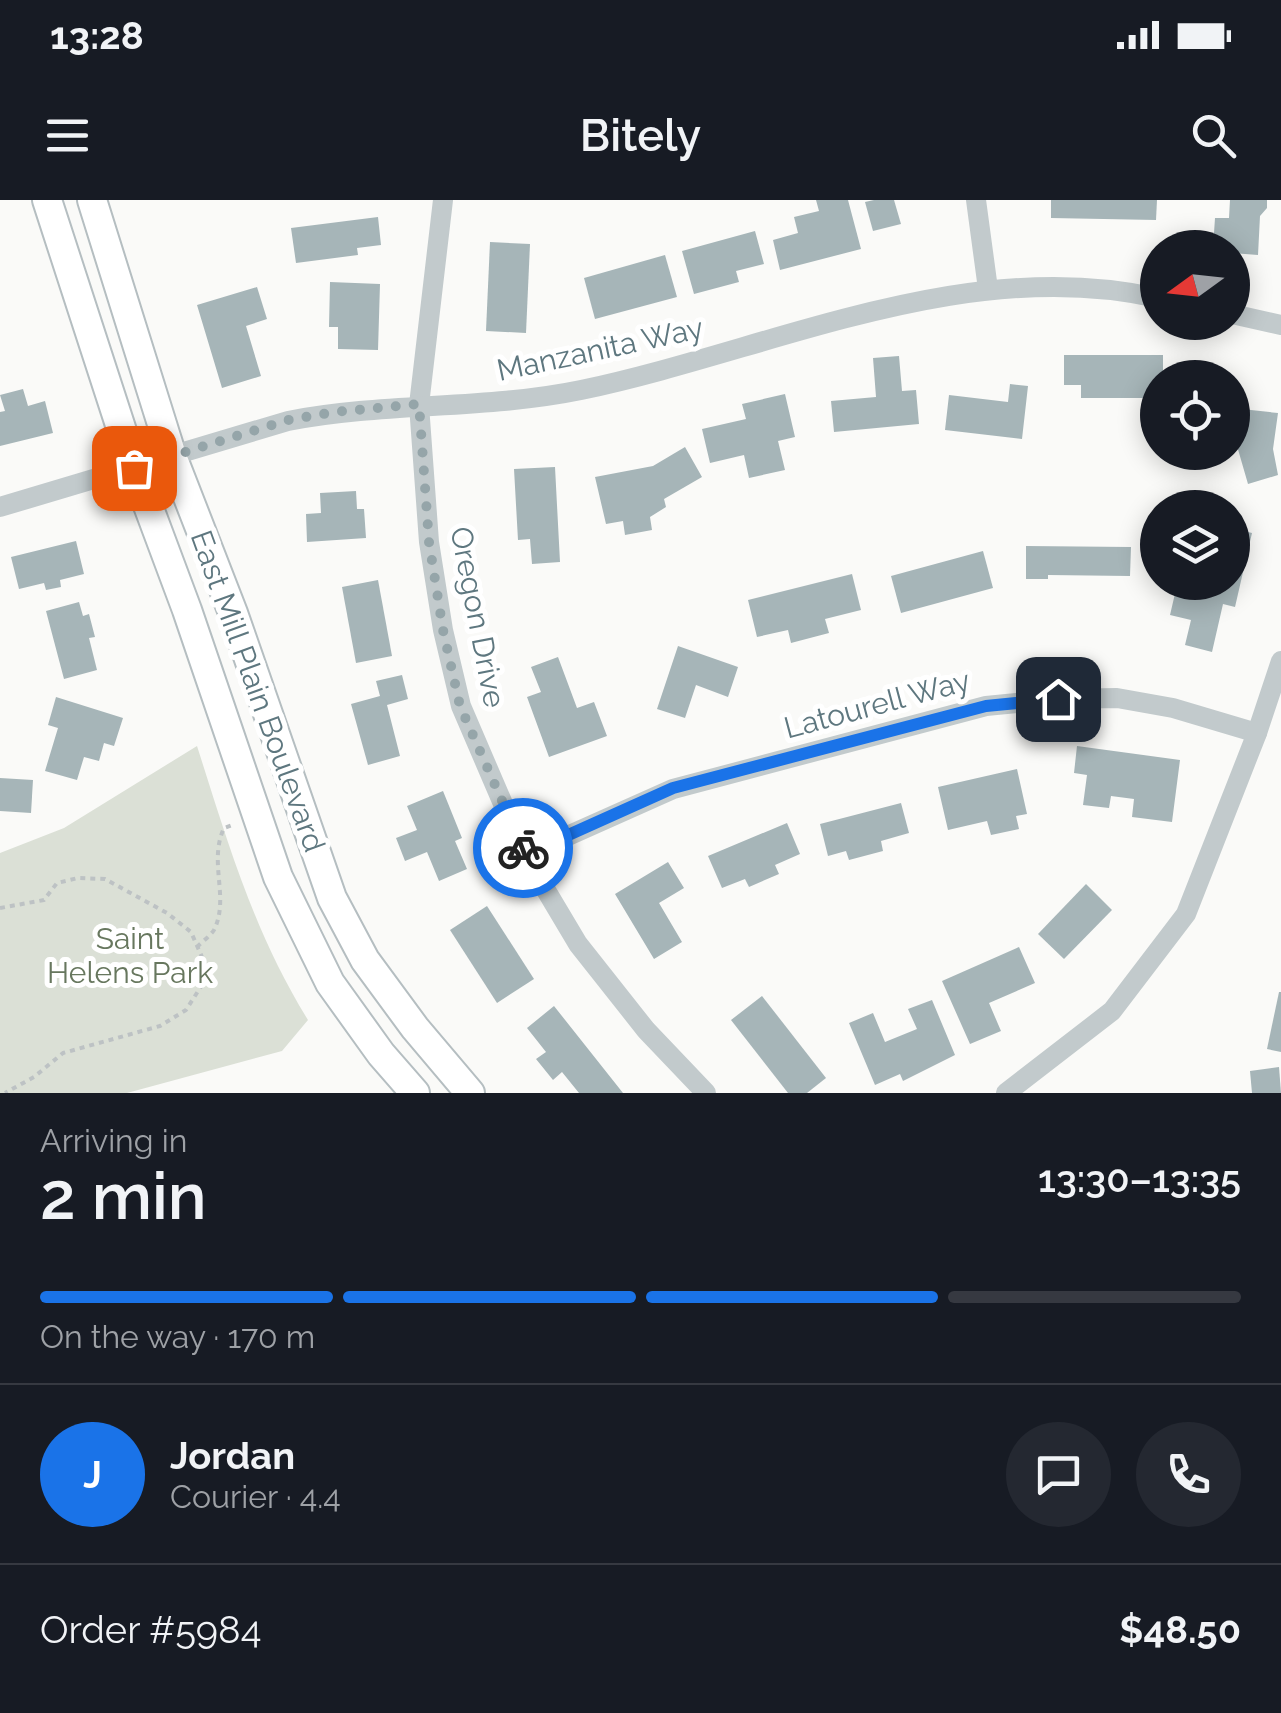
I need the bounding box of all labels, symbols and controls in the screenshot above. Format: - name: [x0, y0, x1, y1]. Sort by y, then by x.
- text: 13:28: [50, 13, 144, 58]
- icon: menu: [40, 108, 95, 163]
- icon: search: [1186, 108, 1241, 163]
- text: Bitely: [580, 109, 701, 162]
- north arrow: [1140, 230, 1250, 340]
- map controls: [1140, 230, 1250, 600]
- street label: Manzanita Way: [494, 310, 706, 388]
- button: locate: [1140, 360, 1250, 470]
- pin: [92, 426, 177, 511]
- icon: bag: [107, 441, 162, 496]
- button: layers: [1140, 490, 1250, 600]
- street label: Oregon Drive: [443, 524, 513, 710]
- street label: East Mill Plain Boulevard: [184, 526, 332, 856]
- pin: [1016, 657, 1101, 742]
- street label: Latourell Way: [780, 662, 974, 746]
- icon: home: [1031, 672, 1086, 727]
- courier: [473, 798, 573, 898]
- icon: bike: [496, 821, 551, 876]
- park label: Saint Helens Park: [47, 921, 213, 990]
- text: Arriving in: [40, 1122, 187, 1159]
- text: 13:30–13:35: [1038, 1156, 1241, 1201]
- text: 2 min: [40, 1158, 207, 1234]
- text: On the way · 170 m: [40, 1318, 315, 1355]
- button: chat: [1006, 1422, 1111, 1527]
- button: phone: [1136, 1422, 1241, 1527]
- text: Jordan: [170, 1433, 295, 1478]
- text: J: [83, 1452, 102, 1497]
- text: Courier · 4.4: [170, 1478, 341, 1515]
- text: Order #5984: [40, 1607, 261, 1652]
- text: $48.50: [1119, 1607, 1241, 1652]

